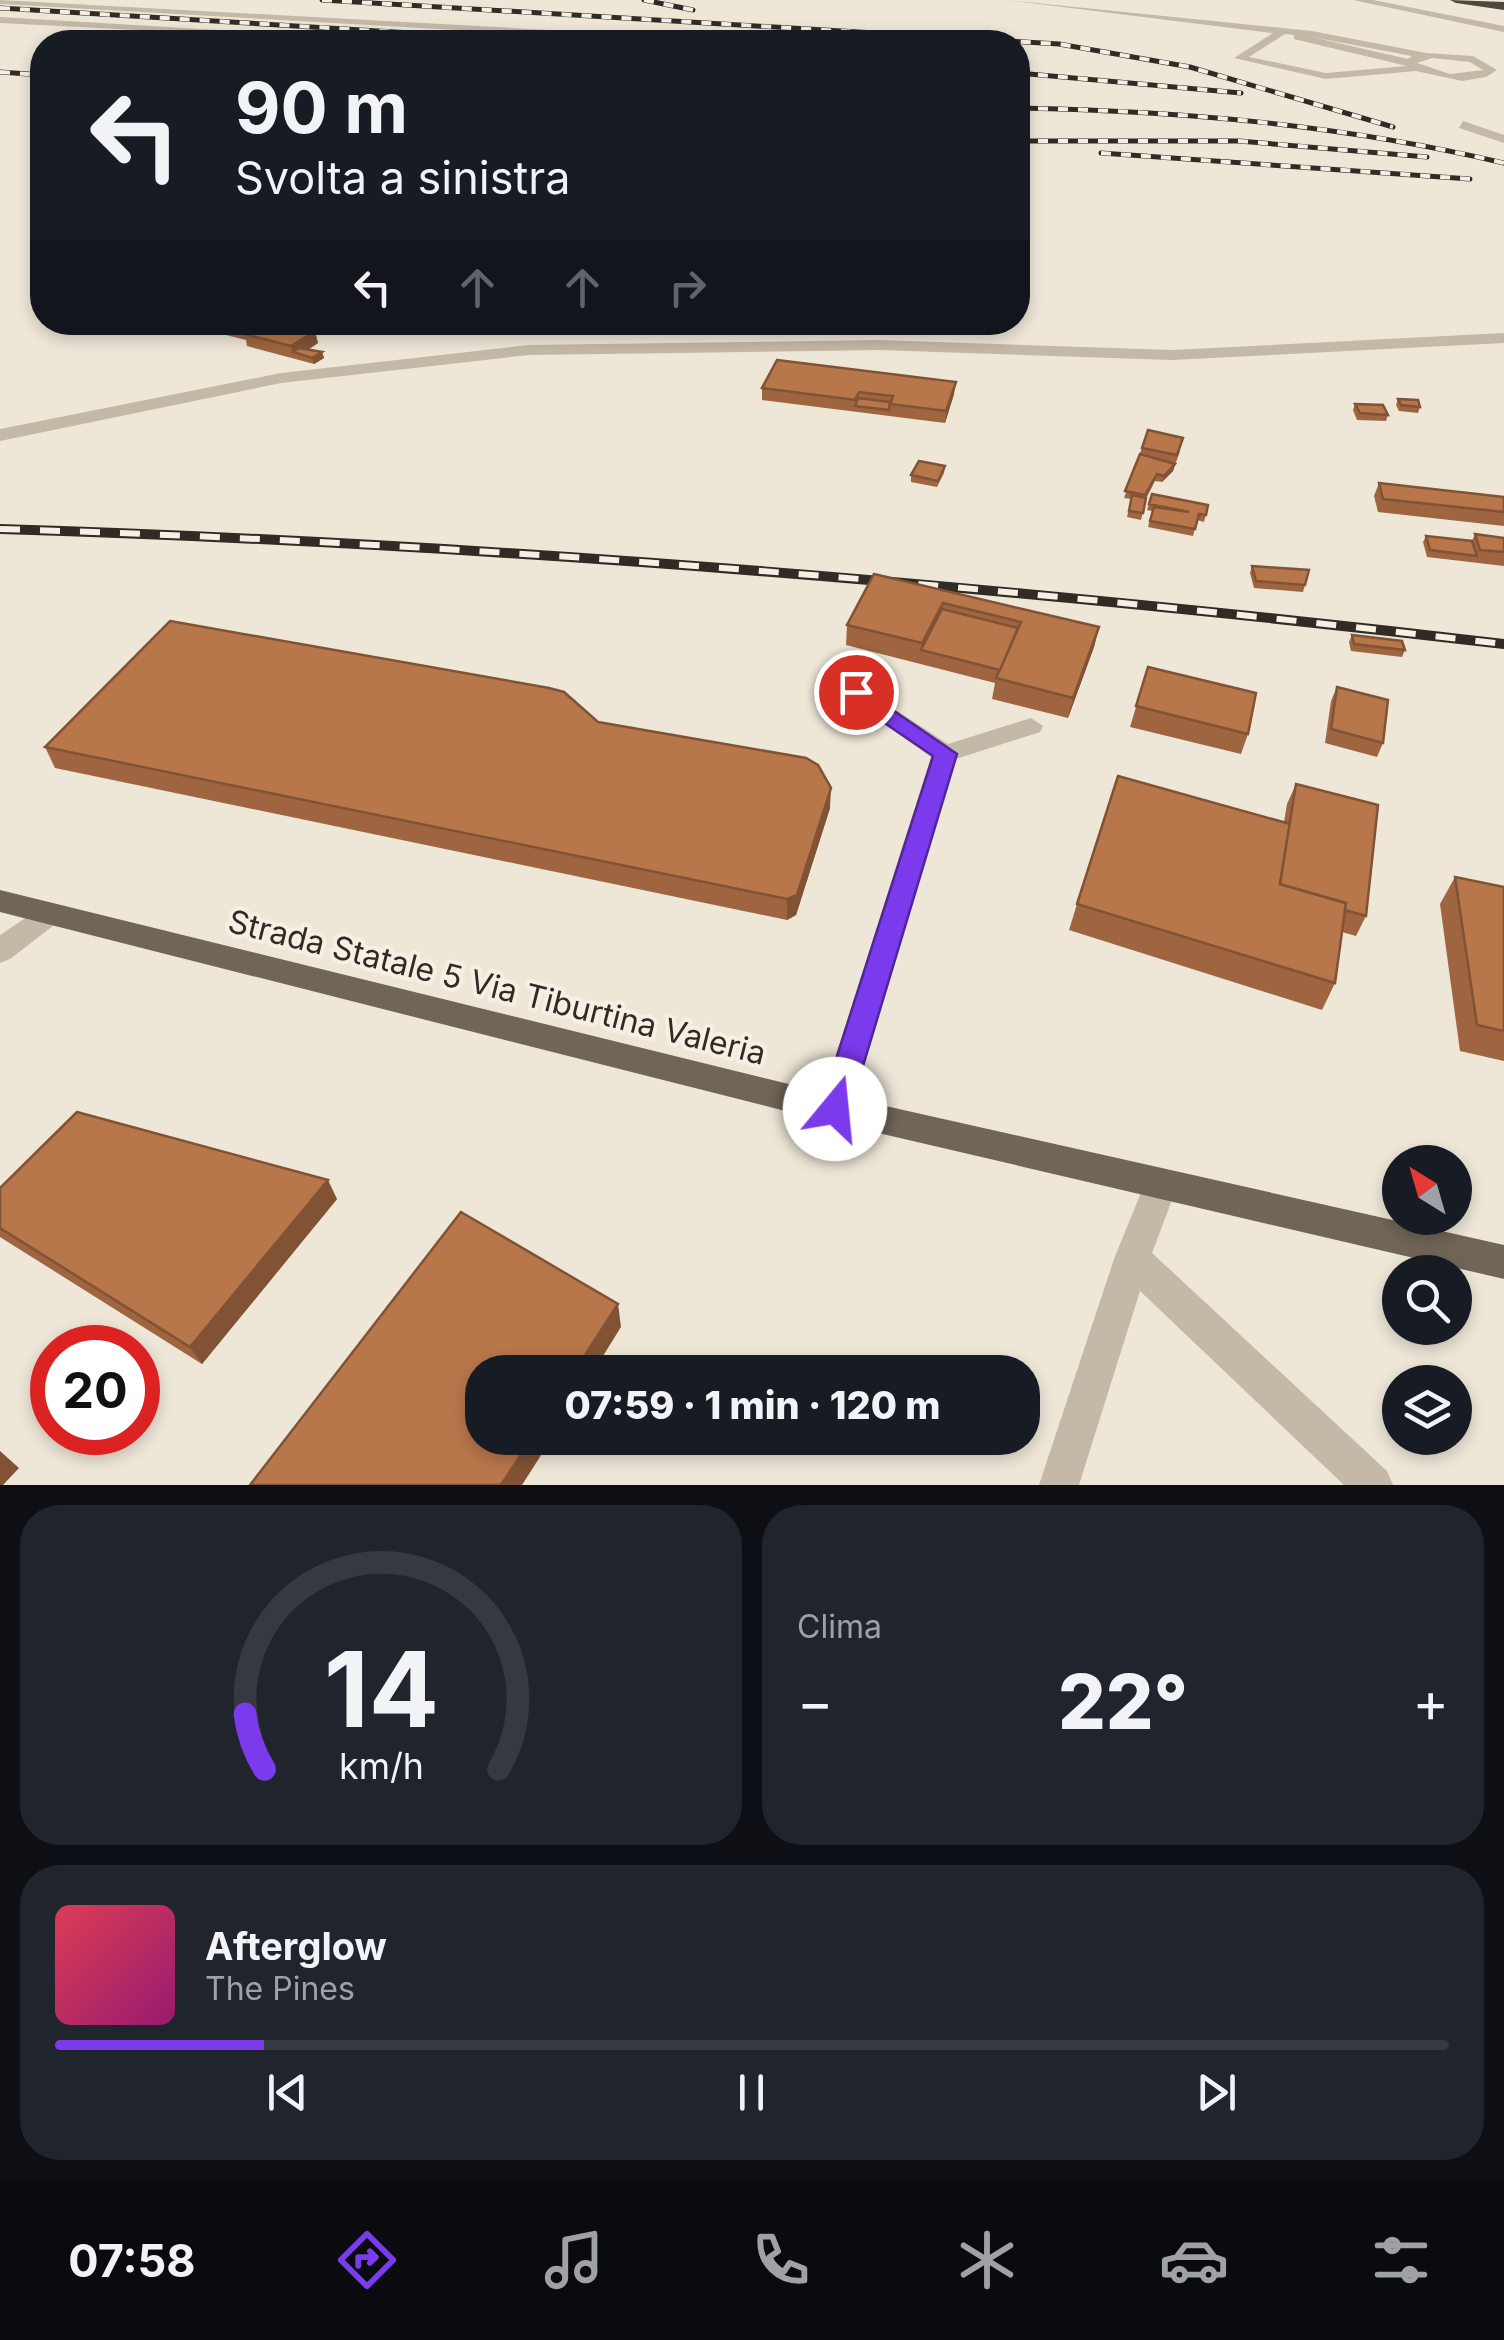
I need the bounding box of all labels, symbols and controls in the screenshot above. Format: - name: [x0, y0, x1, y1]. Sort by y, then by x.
- text: 90 m: [235, 65, 408, 150]
- icon: left: [70, 70, 200, 200]
- text: Svolta a sinistra: [235, 150, 570, 205]
- icon: left: [345, 260, 400, 315]
- icon: ahead: [450, 260, 505, 315]
- icon: ahead: [555, 260, 610, 315]
- icon: right: [660, 260, 715, 315]
- pin: [814, 650, 899, 735]
- icon: arrive: [829, 665, 884, 720]
- street label: Strada Statale 5 Via Tiburtina Valeria: [224, 901, 770, 1073]
- position arrow: [783, 1057, 887, 1161]
- north arrow: [1382, 1145, 1472, 1235]
- map controls: [1382, 1145, 1472, 1455]
- button: search: [1382, 1255, 1472, 1345]
- speed limit sign: 20: [30, 1325, 160, 1455]
- button: layers: [1382, 1365, 1472, 1455]
- text: 07:59 · 1 min · 120 m: [564, 1382, 941, 1428]
- text: Clima: [797, 1607, 882, 1646]
- text: 14: [323, 1626, 439, 1752]
- text: 22°: [1058, 1656, 1188, 1747]
- text: −: [797, 1669, 833, 1735]
- text: +: [1413, 1669, 1449, 1735]
- text: km/h: [339, 1744, 423, 1788]
- text: Afterglow: [205, 1923, 387, 1969]
- text: The Pines: [205, 1969, 355, 2008]
- icon: previous: [260, 2065, 315, 2120]
- icon: pause: [724, 2065, 779, 2120]
- icon: next: [1189, 2065, 1244, 2120]
- icon: directions: [332, 2225, 402, 2295]
- icon: music: [539, 2225, 609, 2295]
- icon: phone: [746, 2225, 816, 2295]
- icon: climate: [952, 2225, 1022, 2295]
- icon: car: [1159, 2225, 1229, 2295]
- icon: filters: [1366, 2225, 1436, 2295]
- text: 07:58: [68, 2233, 196, 2288]

